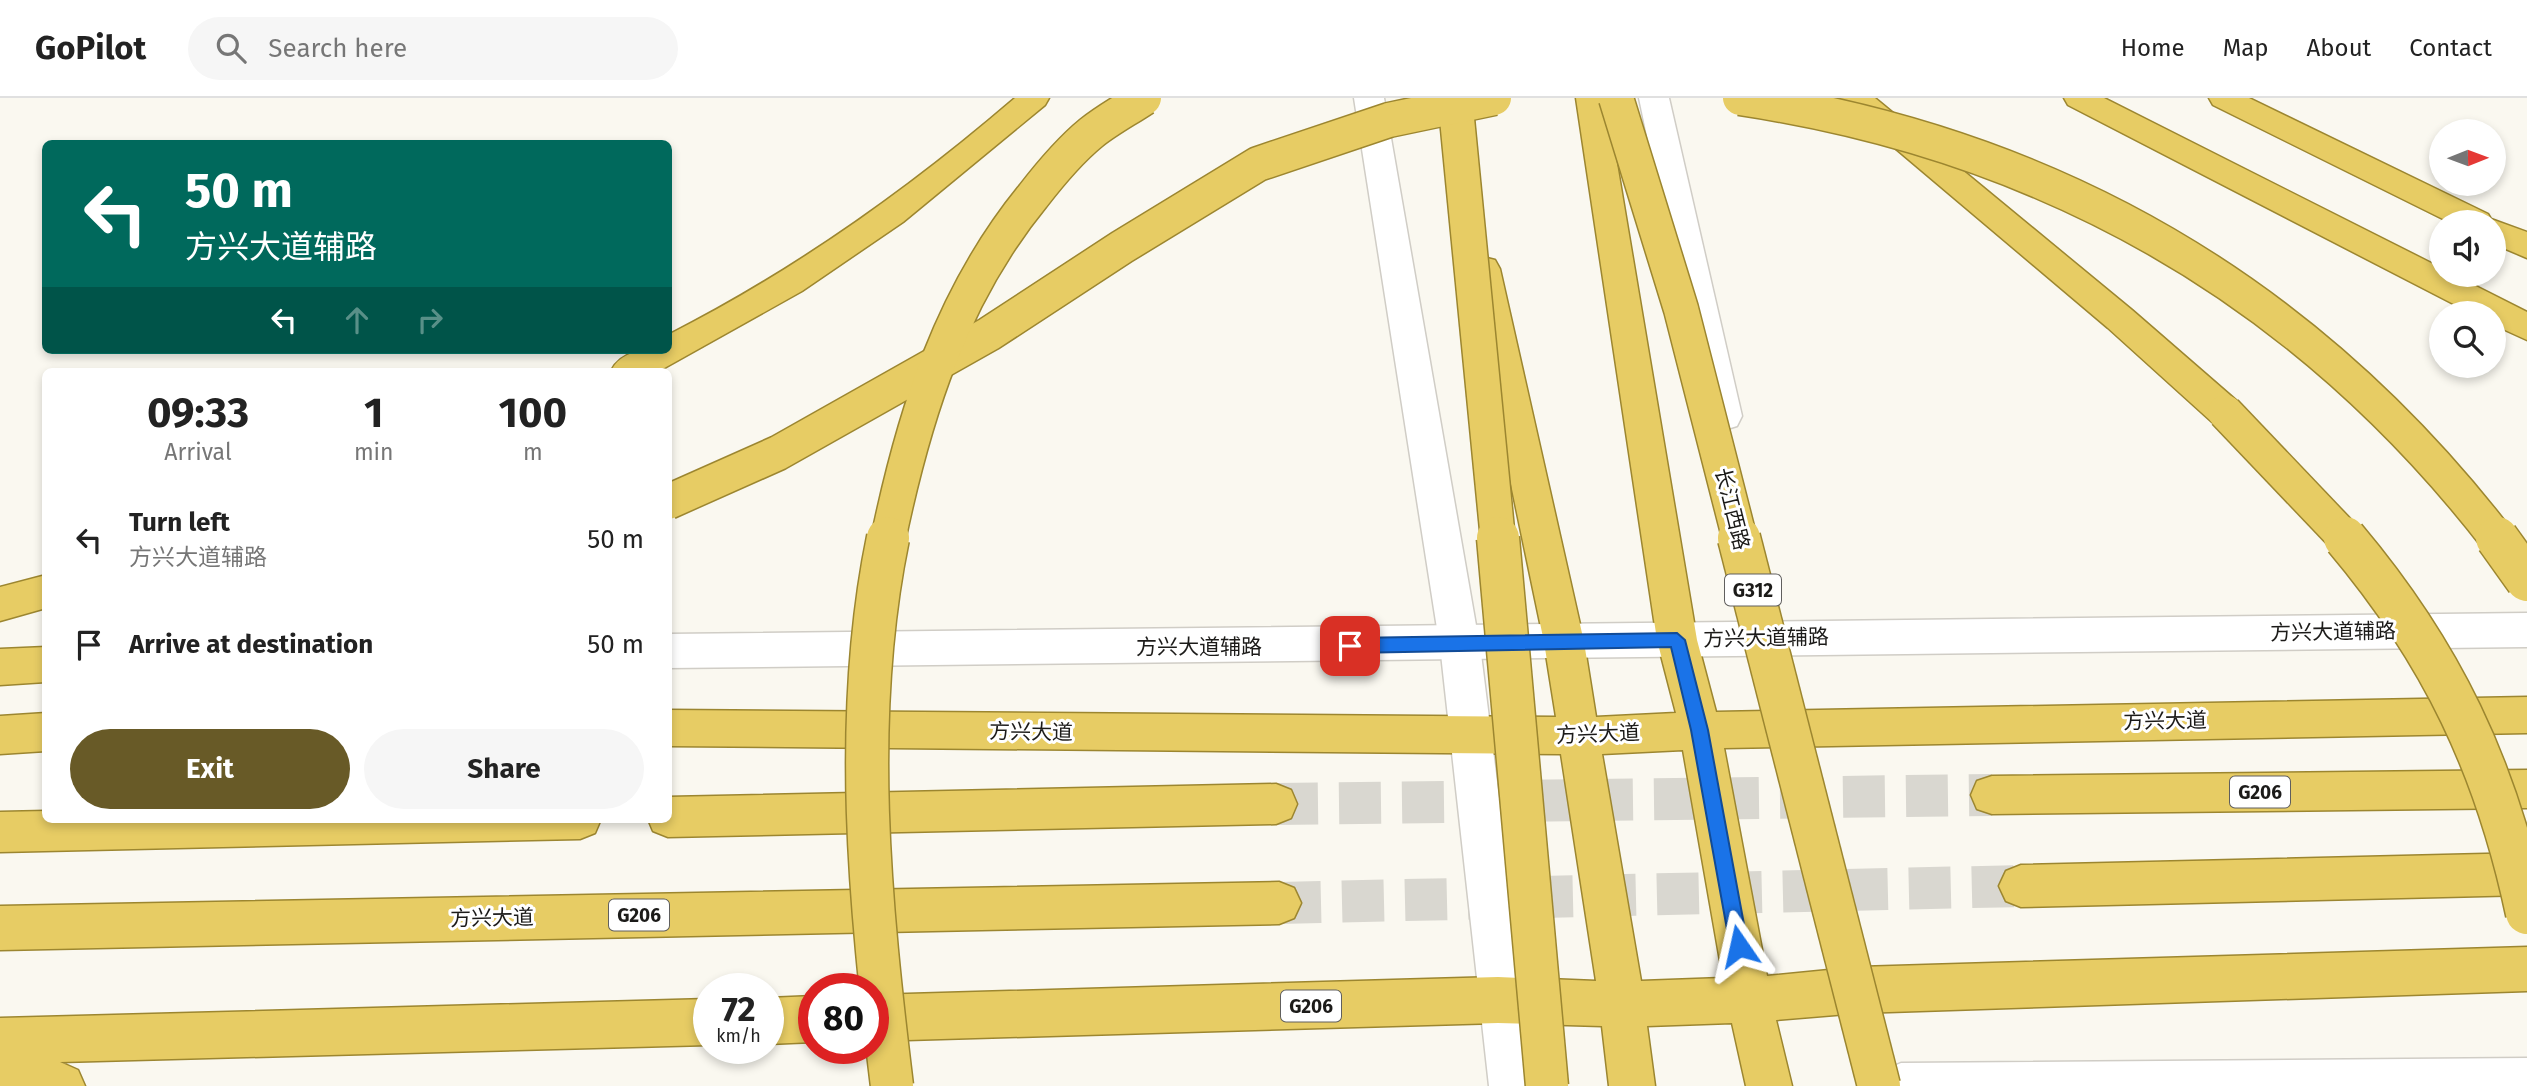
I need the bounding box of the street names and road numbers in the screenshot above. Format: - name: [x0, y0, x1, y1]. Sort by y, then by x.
- street label: 长江西路: [1709, 465, 1755, 553]
- road number: G312: [1725, 575, 1781, 606]
- street label: 方兴大道辅路: [2270, 618, 2396, 646]
- street label: 方兴大道辅路: [1703, 624, 1829, 652]
- street label: 方兴大道辅路: [1136, 634, 1262, 660]
- street label: 方兴大道: [2123, 707, 2207, 735]
- street label: 方兴大道: [989, 718, 1073, 746]
- street label: 方兴大道: [1556, 720, 1640, 748]
- road number: G206: [2230, 776, 2290, 807]
- road number: G206: [609, 900, 669, 930]
- street label: 方兴大道: [450, 904, 534, 932]
- road number: G206: [1281, 991, 1341, 1022]

